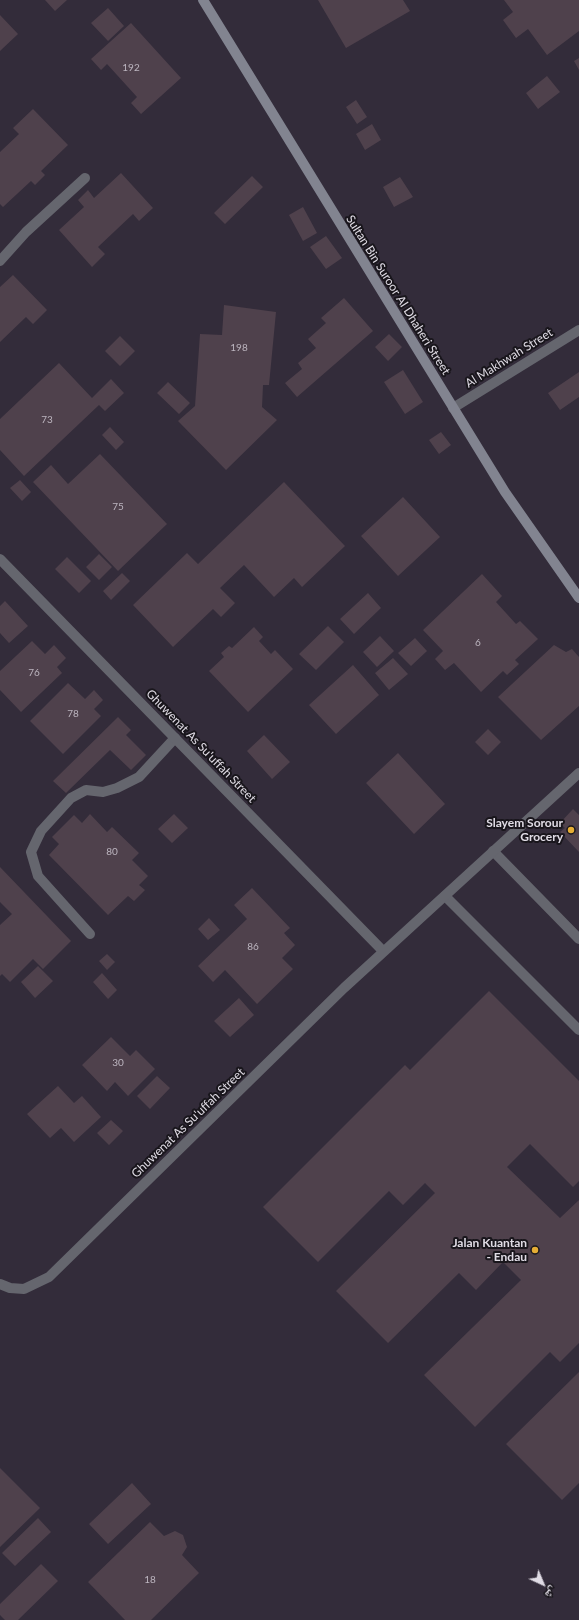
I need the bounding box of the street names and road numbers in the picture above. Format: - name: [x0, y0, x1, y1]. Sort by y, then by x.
- street label: Sultan Bin Suroor Al Dhaheri Street: [343, 213, 453, 377]
- street label: Al Makhwah Street: [463, 325, 555, 391]
- street label: Ghuwenat As Su'uffah Street: [143, 686, 259, 806]
- street label: Ghuwenat As Su'uffah Street: [128, 1065, 248, 1181]

